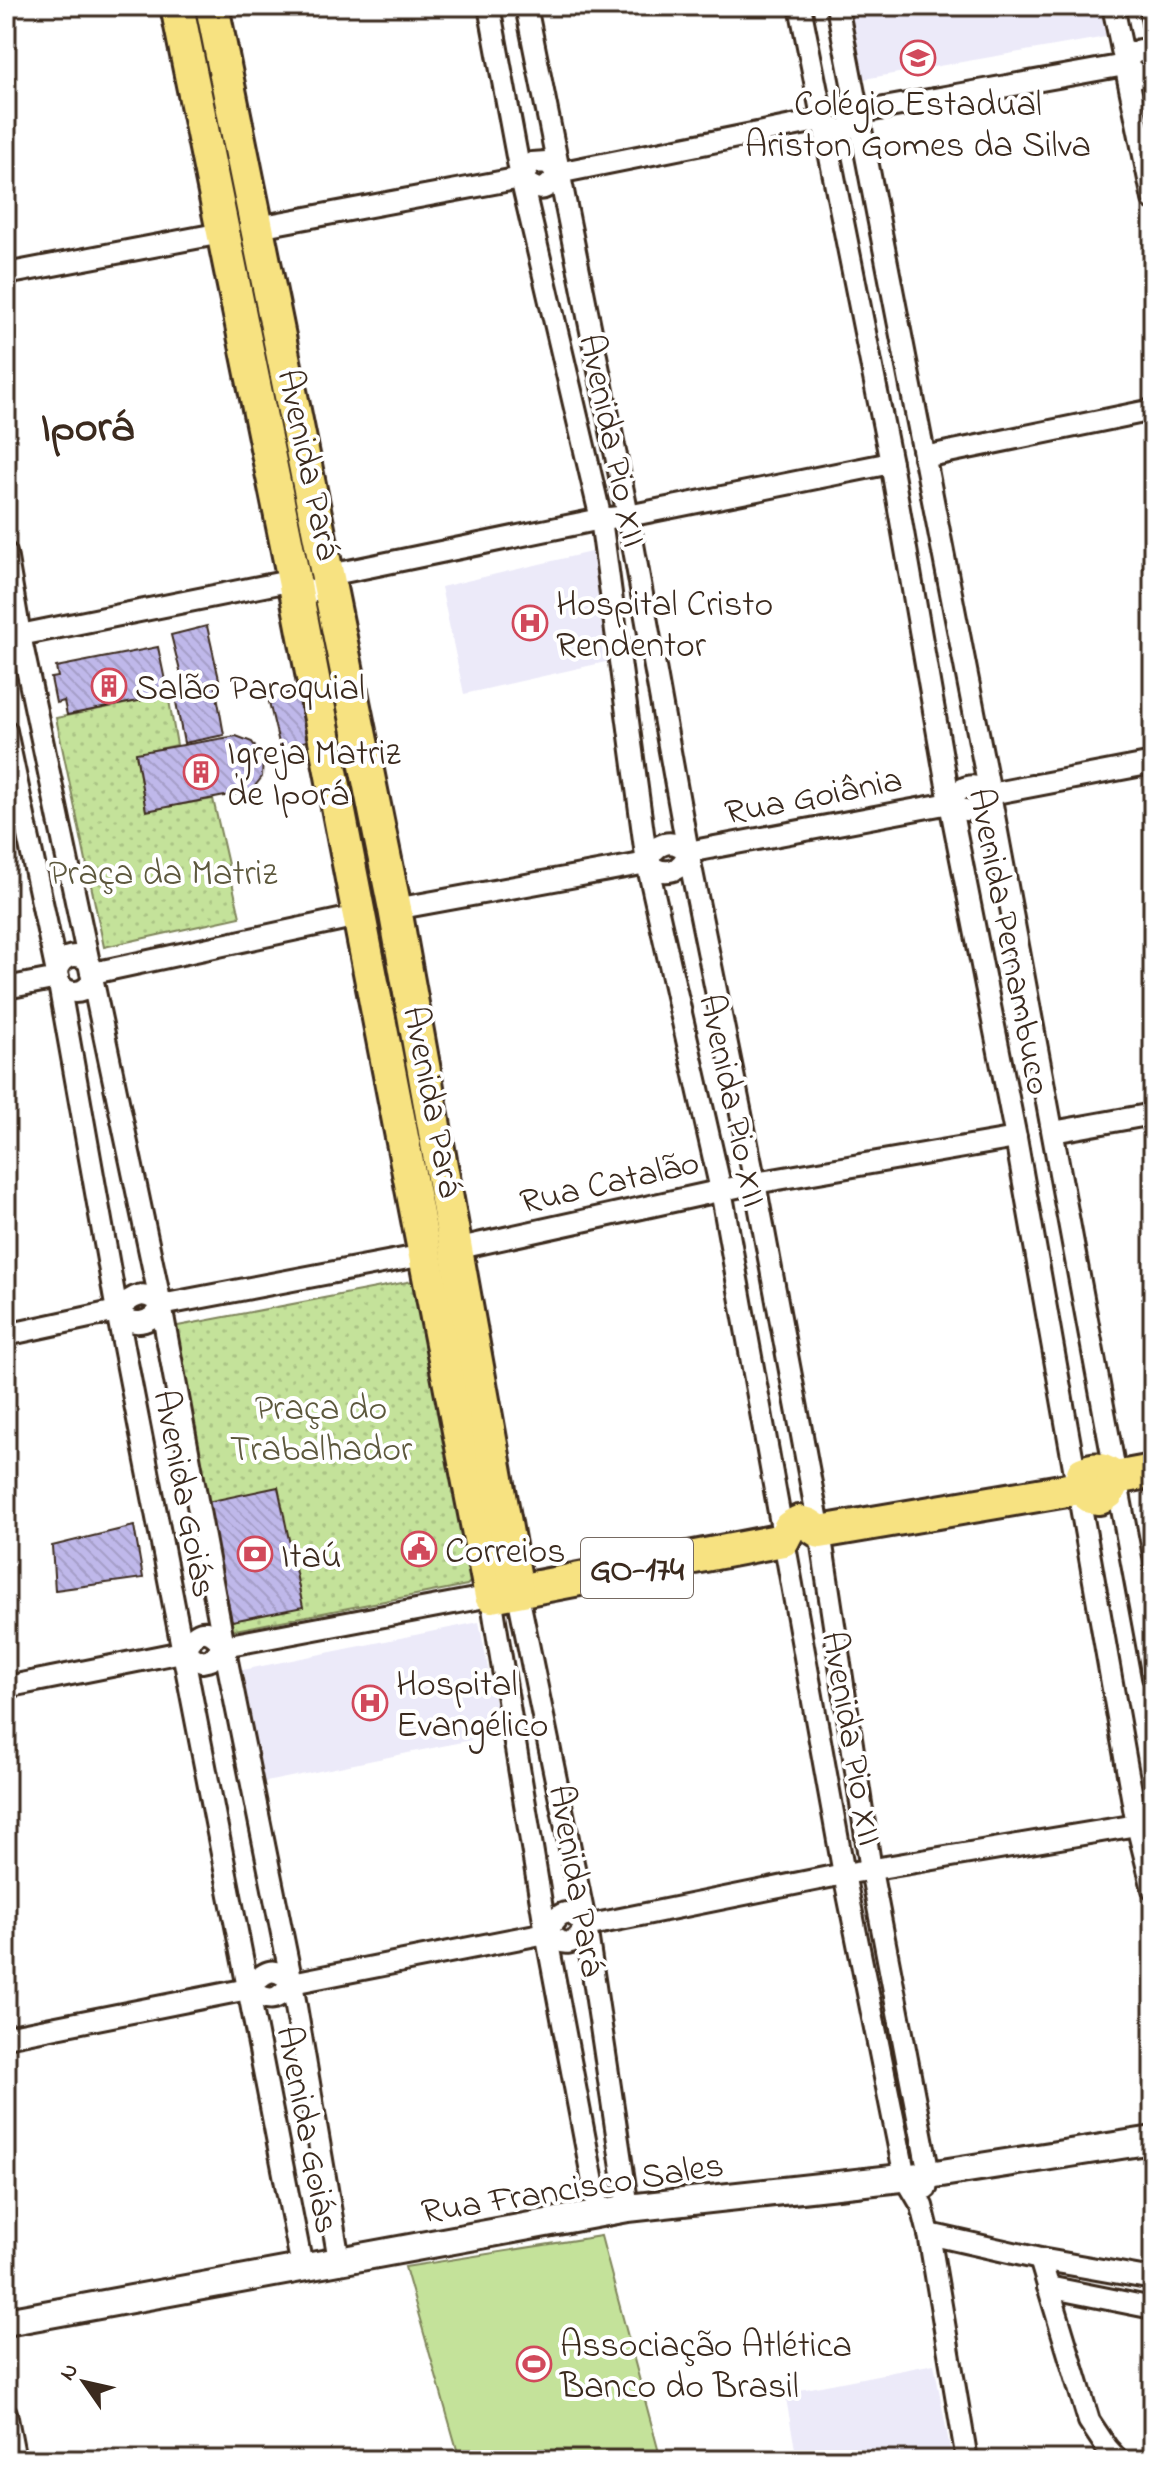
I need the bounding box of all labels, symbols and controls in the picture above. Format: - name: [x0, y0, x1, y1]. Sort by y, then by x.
- school or university icon: Colégio Estadual Ariston Gomes da Silva: [899, 39, 937, 77]
- place label: Colégio Estadual Ariston Gomes da Silva: [745, 80, 1091, 174]
- street label: Avenida Pio XII: [562, 329, 659, 552]
- street label: Avenida Pará: [261, 365, 353, 565]
- district label: Iporá: [40, 397, 134, 461]
- place label: Hospital Cristo Rendentor: [556, 580, 773, 674]
- hospital icon: Hospital Cristo Rendentor: [511, 604, 549, 642]
- place label: Salão Paroquial: [135, 664, 365, 717]
- building icon: Salão Paroquial: [90, 667, 128, 705]
- place label: Igreja Matriz de Iporá: [227, 729, 402, 823]
- building icon: Igreja Matriz de Iporá: [182, 753, 220, 791]
- street label: Rua Goiânia: [721, 755, 907, 842]
- street label: Avenida Pernambuco: [952, 784, 1063, 1100]
- park label: Praça da Matriz: [49, 849, 278, 902]
- street label: Avenida Pio XII: [682, 989, 779, 1212]
- street label: Avenida Pará: [386, 1002, 475, 1202]
- street label: Rua Catalão: [515, 1138, 705, 1231]
- park label: Praça do Trabalhador: [230, 1384, 413, 1478]
- street label: Avenida Goiás: [136, 1385, 229, 1602]
- place label: Correios: [445, 1527, 565, 1580]
- public building icon: Correios: [400, 1530, 438, 1568]
- place label: Itaú: [281, 1532, 341, 1585]
- bank icon: Itaú: [236, 1535, 274, 1573]
- road number: GO-174: [581, 1538, 693, 1598]
- street label: Avenida Pio XII: [805, 1627, 894, 1850]
- place label: Hospital Evangélico: [396, 1660, 548, 1754]
- hospital icon: Hospital Evangélico: [351, 1684, 389, 1722]
- street label: Avenida Pará: [532, 1781, 617, 1981]
- street label: Avenida Goiás: [259, 2021, 352, 2238]
- street label: Rua Francisco Sales: [418, 2140, 728, 2240]
- place label: Associação Atlética Banco do Brasil: [559, 2321, 852, 2415]
- north arrow: [44, 2342, 124, 2422]
- sports icon: Associação Atlética Banco do Brasil: [515, 2345, 553, 2383]
- text: N: [52, 2357, 87, 2388]

